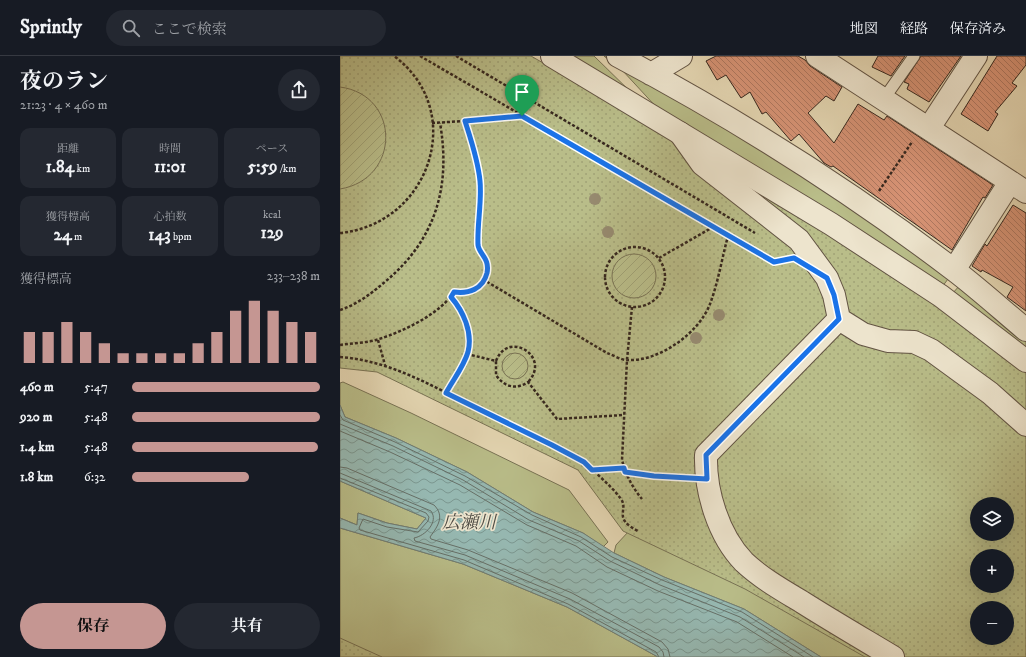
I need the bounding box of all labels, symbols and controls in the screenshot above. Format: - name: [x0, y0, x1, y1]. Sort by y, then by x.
- search box: [106, 10, 386, 46]
- text: Sprintly: [20, 16, 82, 39]
- icon: search: [120, 17, 142, 39]
- text: ここで検索: [152, 20, 227, 39]
- text: 地図: [850, 20, 878, 38]
- text: 経路: [900, 20, 928, 38]
- text: 保存済み: [950, 20, 1006, 38]
- text: 夜のラン: [20, 68, 108, 95]
- button: share: [278, 69, 320, 111]
- pin: [505, 75, 539, 116]
- icon: arrive: [511, 81, 533, 103]
- text: 21:23 · 4 × 460 m: [20, 97, 108, 113]
- text: 距離: [57, 142, 79, 156]
- text: 時間: [159, 142, 181, 156]
- text: ペース: [256, 142, 288, 156]
- text: 1.84: [46, 156, 74, 178]
- text: 11:01: [154, 156, 186, 178]
- text: 5:59: [248, 156, 277, 178]
- text: km: [74, 162, 90, 176]
- text: /km: [277, 162, 296, 176]
- text: kcal: [263, 208, 281, 222]
- text: 獲得標高: [46, 210, 90, 224]
- text: 心拍数: [154, 210, 187, 224]
- text: 129: [260, 222, 284, 244]
- text: 24: [54, 224, 72, 246]
- text: 143: [148, 224, 171, 246]
- text: m: [72, 230, 82, 244]
- text: bpm: [171, 230, 192, 244]
- text: 233–238 m: [267, 268, 320, 284]
- text: 獲得標高: [20, 271, 72, 287]
- text: 460 m: [20, 379, 54, 395]
- text: 5:47: [84, 379, 108, 395]
- text: 920 m: [20, 409, 52, 425]
- text: 5:48: [84, 409, 108, 425]
- text: 1.4 km: [20, 439, 54, 455]
- text: 5:48: [84, 439, 108, 455]
- text: 1.8 km: [20, 469, 53, 485]
- text: 6:32: [84, 469, 105, 485]
- map controls: [970, 497, 1014, 645]
- button: layers: [970, 497, 1014, 541]
- water label: 広瀬川: [442, 512, 498, 534]
- button: +: [970, 549, 1014, 593]
- button: −: [970, 601, 1014, 645]
- button: 保存: [20, 603, 166, 649]
- button: 共有: [174, 603, 320, 649]

